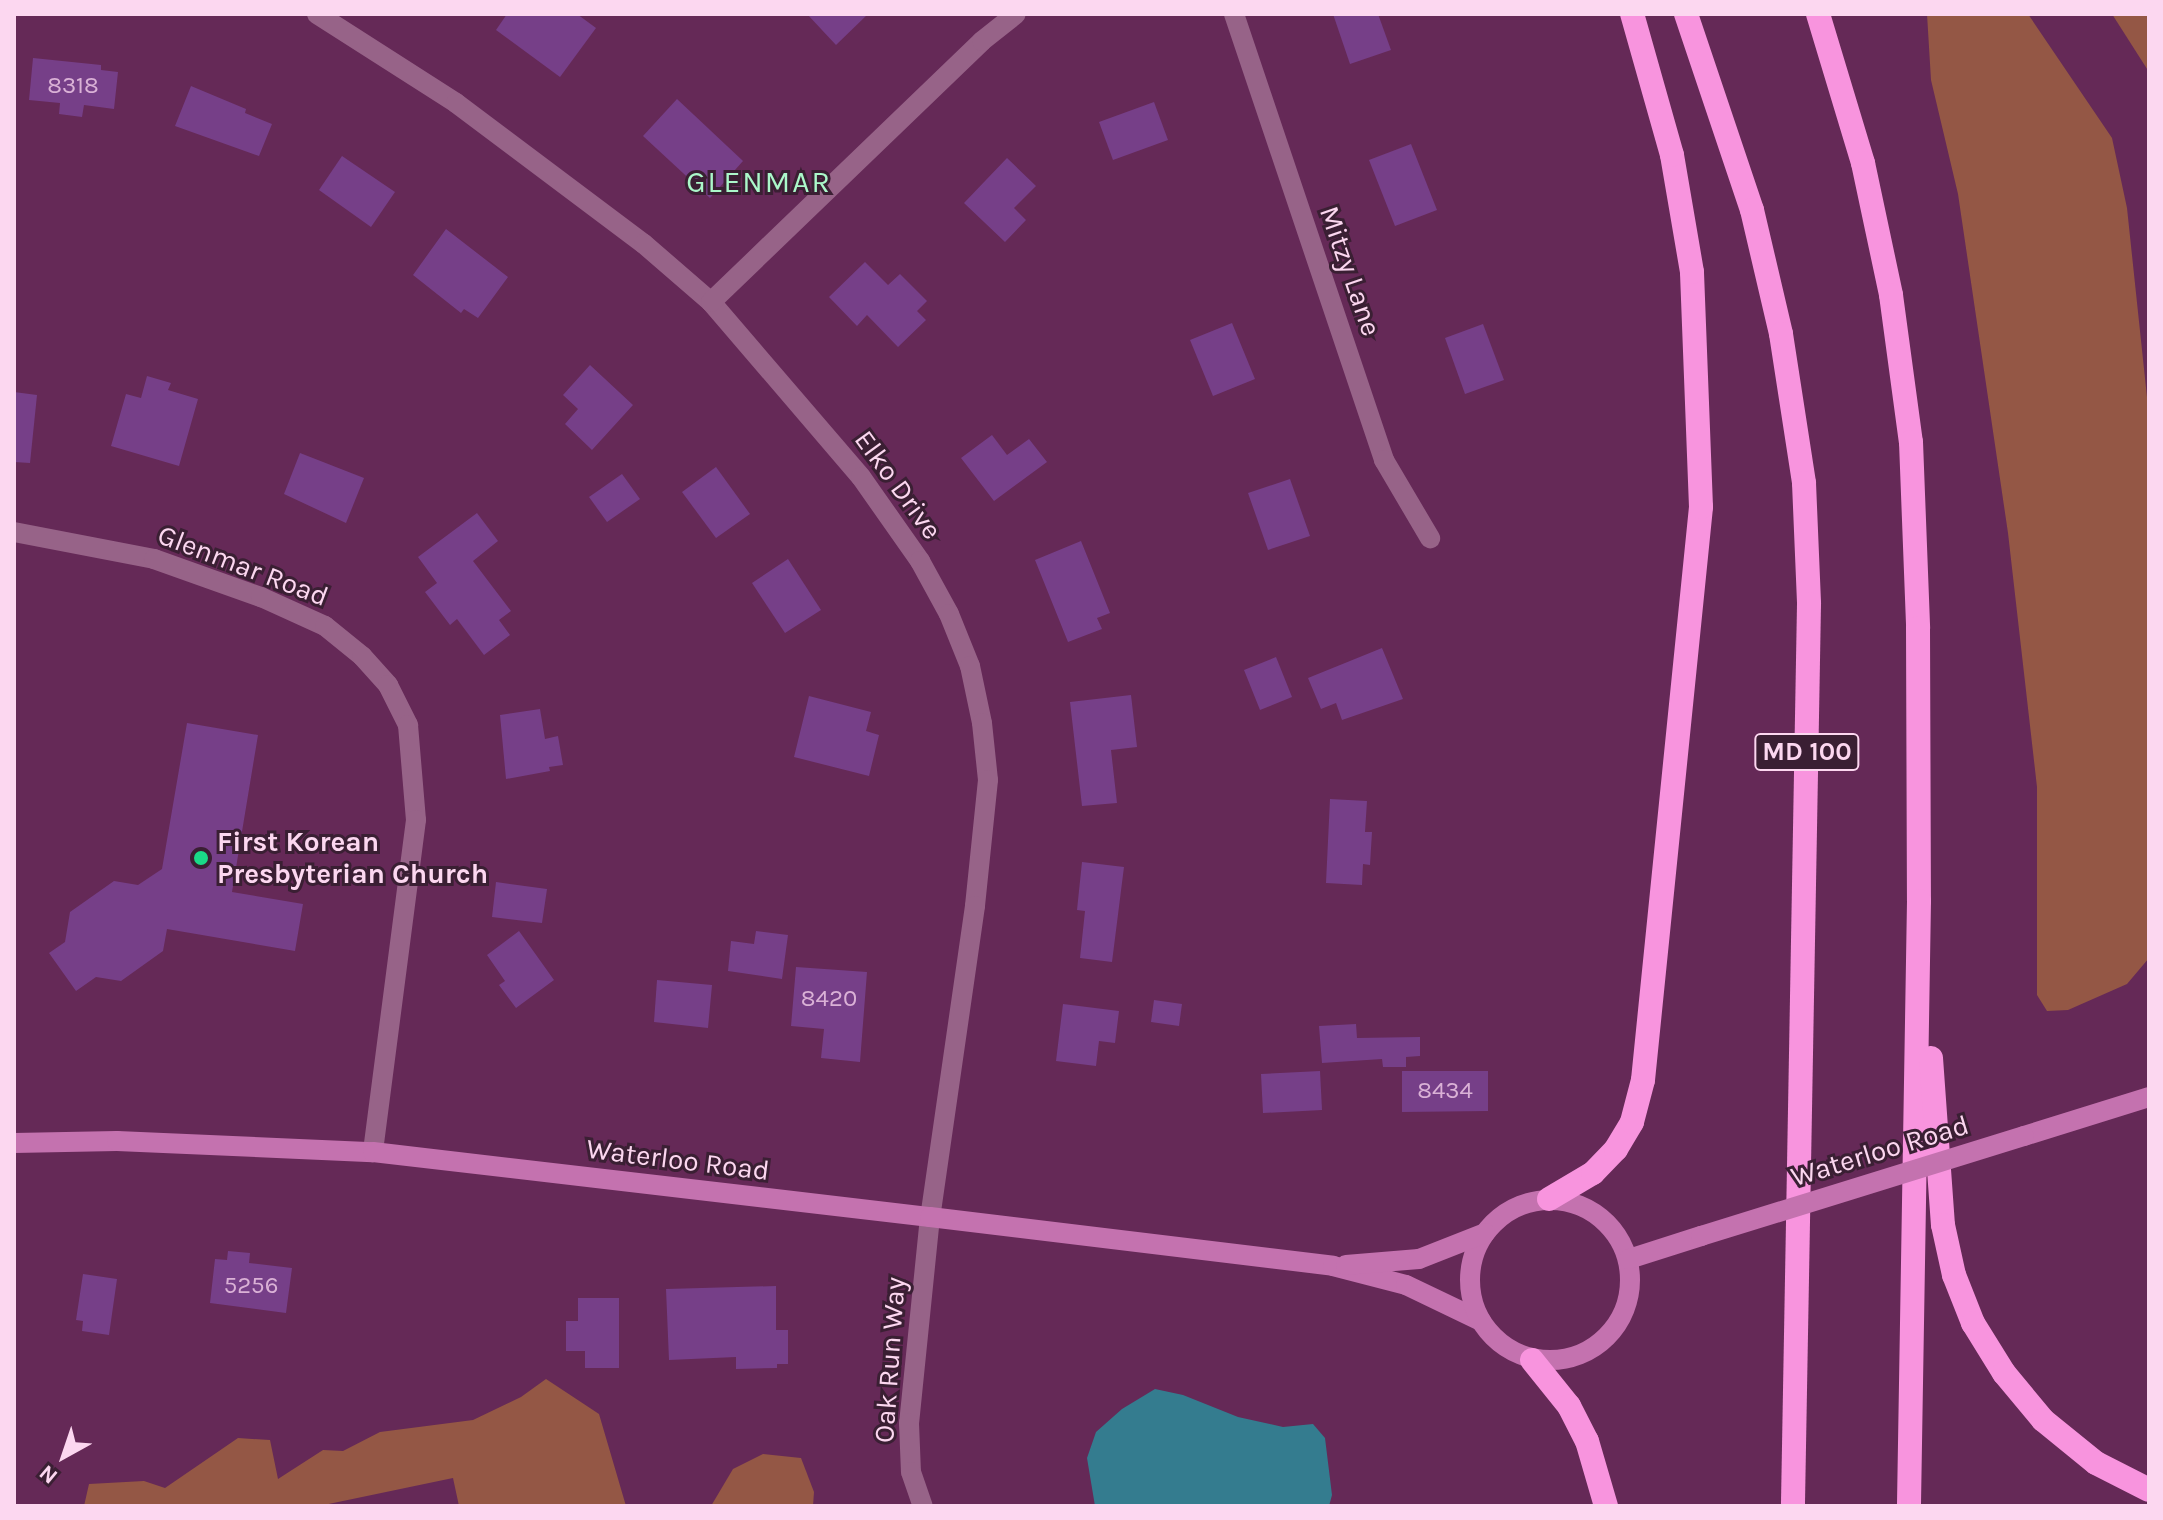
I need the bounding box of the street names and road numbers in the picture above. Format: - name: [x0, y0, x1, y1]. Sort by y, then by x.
- street label: Mitzy Lane: [1312, 202, 1388, 340]
- street label: Elko Drive: [847, 424, 949, 546]
- street label: Glenmar Road: [153, 518, 333, 614]
- road number: MD 100: [1753, 730, 1861, 774]
- street label: Waterloo Road: [1787, 1108, 1973, 1194]
- street label: Waterloo Road: [585, 1132, 771, 1188]
- street label: Oak Run Way: [867, 1276, 913, 1444]

